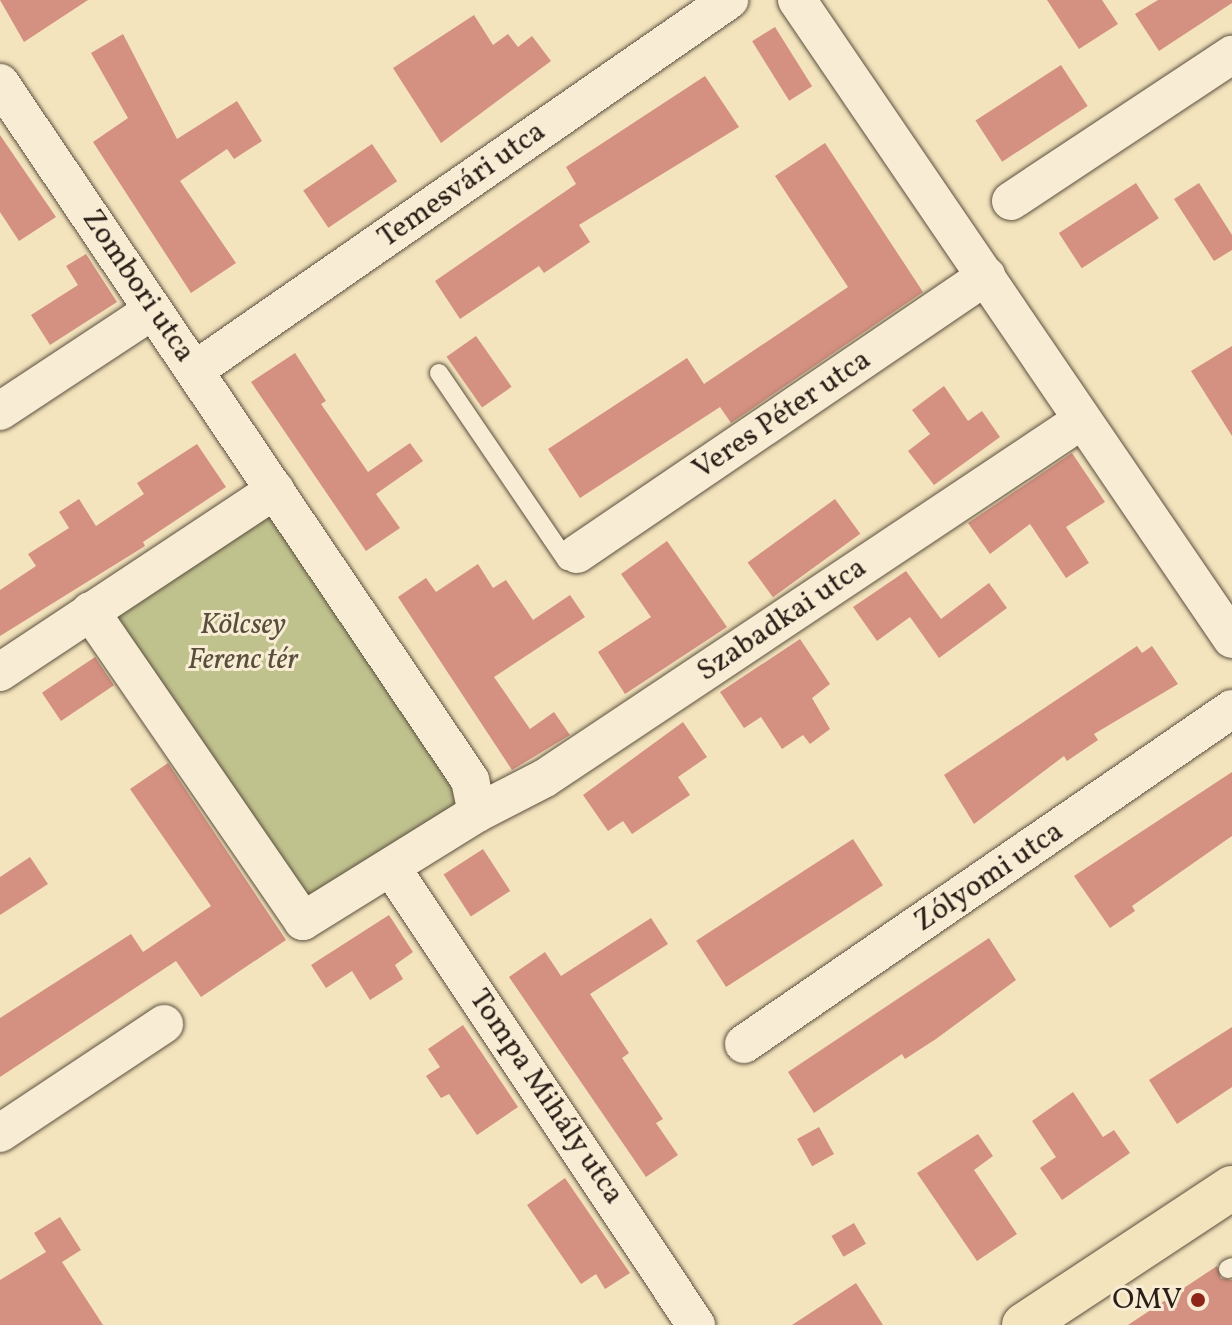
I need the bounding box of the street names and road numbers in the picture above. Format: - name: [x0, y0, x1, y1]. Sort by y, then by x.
- street label: Temesvári utca: [371, 114, 553, 256]
- street label: Zombori utca: [74, 203, 202, 369]
- street label: Veres Péter utca: [686, 342, 878, 488]
- street label: Szabadkai utca: [690, 550, 874, 690]
- street label: Zólyomi utca: [907, 814, 1071, 940]
- street label: Tompa Mihály utca: [460, 982, 632, 1212]

